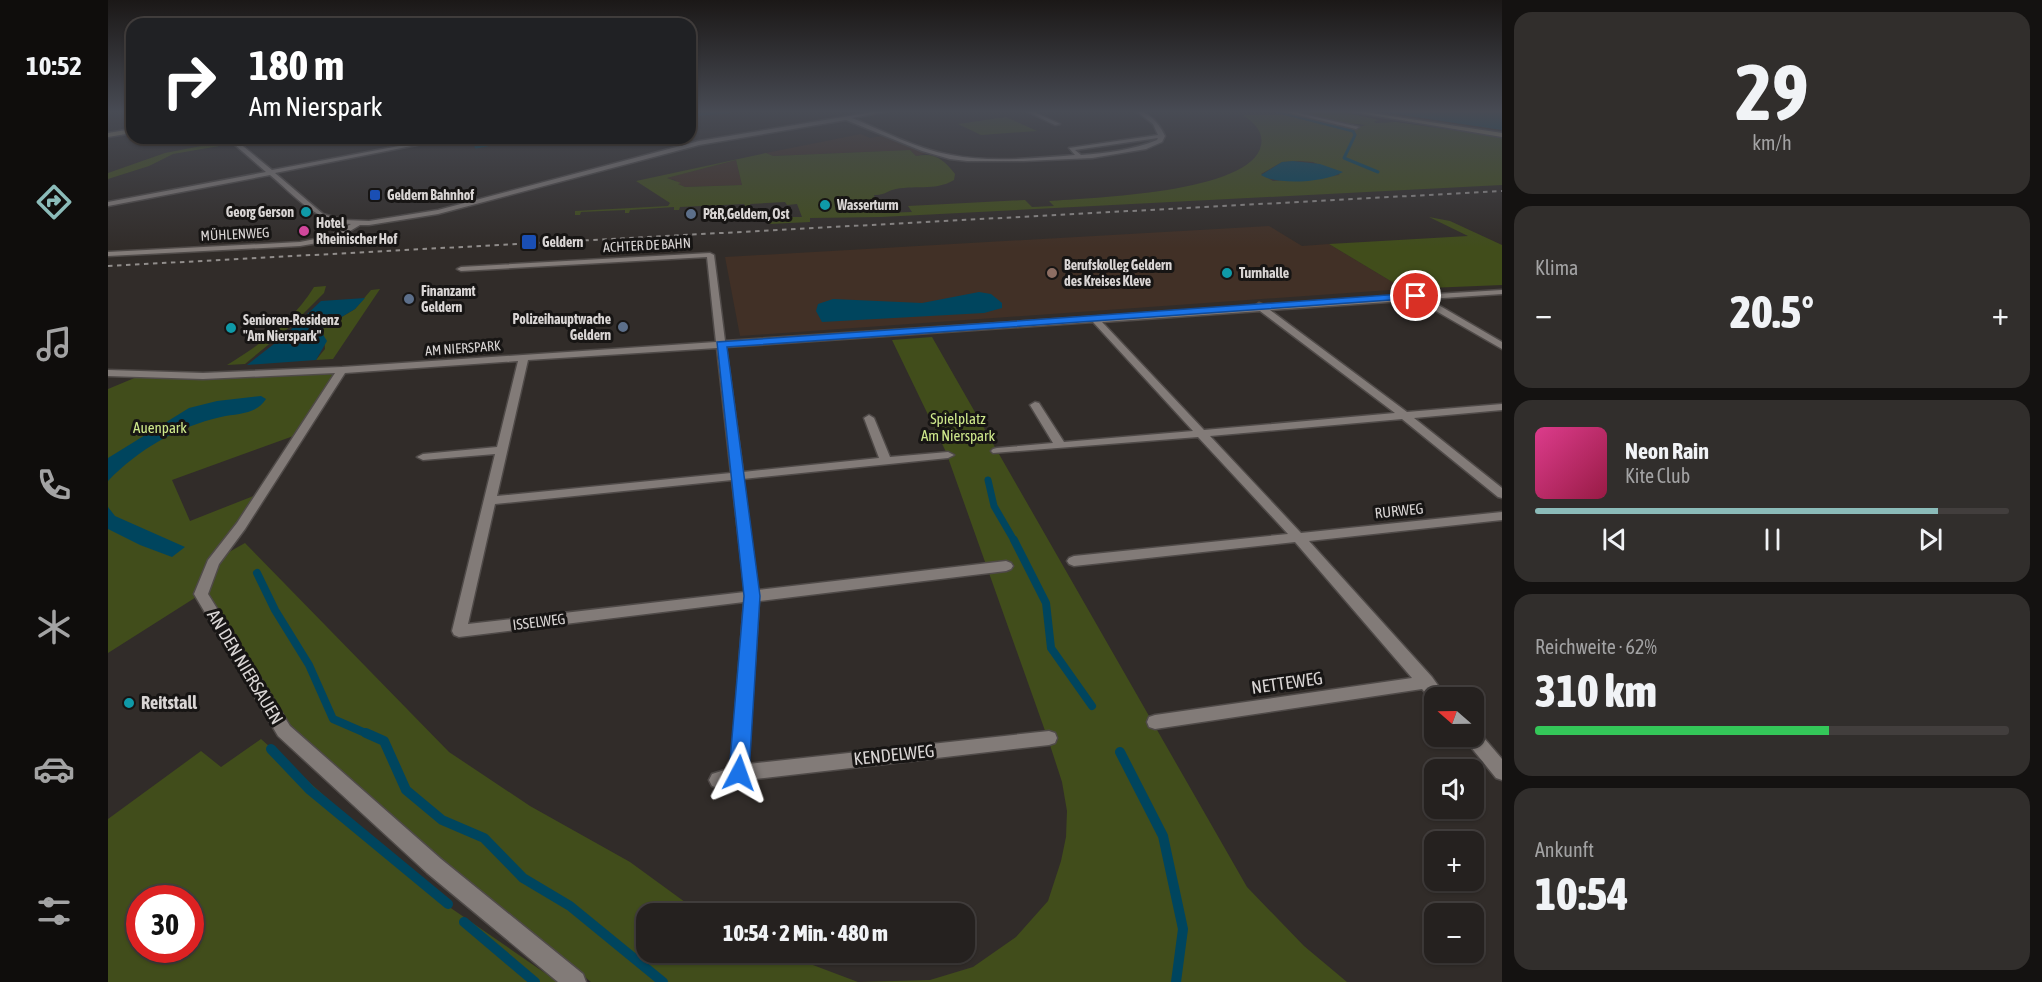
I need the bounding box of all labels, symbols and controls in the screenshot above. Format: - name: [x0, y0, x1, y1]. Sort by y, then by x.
- text: 180 m: [249, 41, 344, 89]
- icon: right: [150, 42, 228, 120]
- text: 29: [1735, 47, 1809, 137]
- text: 10:52: [26, 50, 82, 81]
- text: Am Nierspark: [249, 91, 382, 122]
- text: km/h: [1752, 131, 1792, 154]
- icon: directions: [33, 181, 75, 223]
- place label: Geldern Bahnhof: [387, 187, 474, 203]
- marker: Geldern Bahnhof: [368, 188, 382, 202]
- place label: Wasserturm: [836, 197, 898, 213]
- marker: Wasserturm: [818, 198, 832, 212]
- place label: Georg Gerson: [226, 204, 294, 220]
- marker: Georg Gerson: [299, 205, 313, 219]
- place label: P&R,Geldern, Ost: [703, 206, 789, 222]
- marker: P&R,Geldern, Ost: [684, 207, 698, 221]
- place label: Hotel Rheinischer Hof: [316, 215, 397, 247]
- street label: MÜHLENWEG: [200, 224, 270, 244]
- marker: Hotel Rheinischer Hof: [297, 224, 311, 238]
- marker: Geldern: [520, 233, 538, 251]
- place label: Geldern: [542, 234, 583, 250]
- street label: ACHTER DE BAHN: [603, 235, 691, 255]
- text: Klima: [1535, 256, 1578, 279]
- place label: Berufskolleg Geldern des Kreises Kleve: [1064, 257, 1172, 289]
- place label: Turnhalle: [1239, 265, 1289, 281]
- marker: Berufskolleg Geldern des Kreises Kleve: [1045, 266, 1059, 280]
- marker: Turnhalle: [1220, 266, 1234, 280]
- pin: [1390, 270, 1441, 321]
- icon: arrive: [1399, 279, 1432, 312]
- place label: Finanzamt Geldern: [421, 283, 476, 315]
- text: 20.5°: [1730, 286, 1814, 338]
- marker: Finanzamt Geldern: [402, 292, 416, 306]
- text: −: [1535, 294, 1552, 332]
- text: +: [1992, 294, 2009, 332]
- place label: Polizeihauptwache Geldern: [513, 311, 611, 343]
- place label: Senioren-Residenz "Am Nierspark": [243, 312, 339, 344]
- marker: Polizeihauptwache Geldern: [616, 320, 630, 334]
- marker: Senioren-Residenz "Am Nierspark": [224, 321, 238, 335]
- icon: music: [33, 323, 75, 365]
- street label: AM NIERSPARK: [425, 337, 502, 359]
- park label: Spielplatz Am Nierspark: [921, 410, 995, 444]
- park label: Auenpark: [133, 419, 187, 436]
- text: Neon Rain: [1625, 438, 1709, 464]
- icon: phone: [33, 464, 75, 506]
- text: Kite Club: [1625, 464, 1690, 487]
- street label: RURWEG: [1374, 499, 1424, 522]
- icon: previous: [1598, 523, 1631, 556]
- icon: pause: [1756, 523, 1789, 556]
- icon: next: [1914, 523, 1947, 556]
- icon: climate: [33, 606, 75, 648]
- street label: AN DEN NIERSAUEN: [203, 606, 288, 728]
- street label: ISSELWEG: [512, 610, 566, 633]
- text: Reichweite · 62%: [1535, 635, 1657, 658]
- text: 310 km: [1535, 665, 1657, 717]
- street label: NETTEWEG: [1250, 667, 1324, 698]
- north arrow: [1424, 687, 1484, 747]
- map controls: [1424, 687, 1484, 963]
- place label: Reitstall: [141, 692, 197, 713]
- marker: Reitstall: [122, 696, 136, 710]
- street label: KENDELWEG: [853, 740, 935, 769]
- position arrow: [707, 741, 771, 805]
- icon: car: [33, 748, 75, 790]
- button: sound: [1424, 759, 1484, 819]
- button: +: [1424, 831, 1484, 891]
- text: Ankunft: [1535, 838, 1594, 861]
- text: 10:54: [1535, 868, 1629, 920]
- speed limit sign: 30: [126, 885, 204, 963]
- icon: filters: [33, 890, 75, 932]
- button: −: [1424, 903, 1484, 963]
- text: 10:54 · 2 Min. · 480 m: [723, 920, 888, 946]

